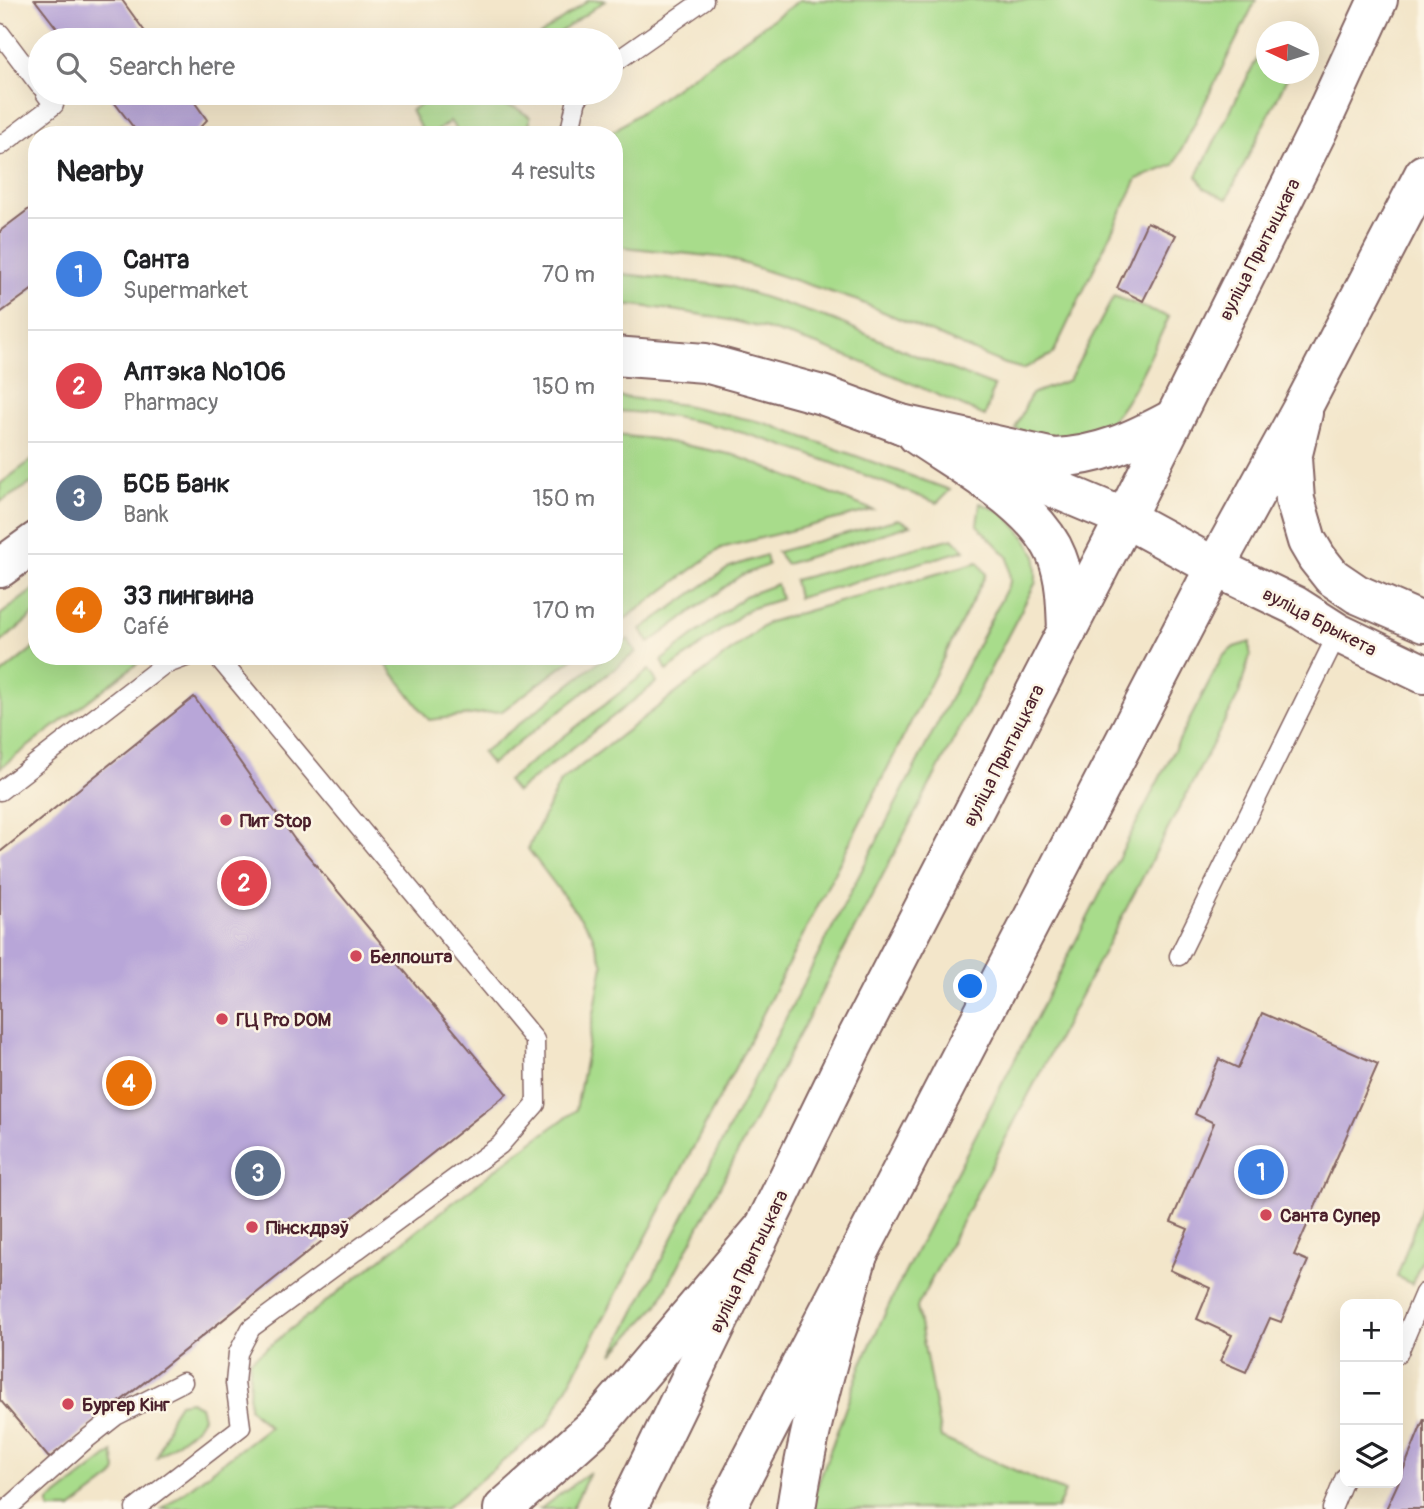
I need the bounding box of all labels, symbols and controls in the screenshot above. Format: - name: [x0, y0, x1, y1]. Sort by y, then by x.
- north arrow: [1256, 21, 1319, 84]
- search box: [28, 28, 623, 105]
- icon: search: [52, 48, 90, 86]
- text: Search here: [108, 51, 235, 83]
- text: Nearby: [56, 153, 143, 190]
- text: 4 results: [511, 157, 595, 186]
- street label: вуліца Прытыцкага: [1214, 174, 1306, 324]
- text: Санта: [123, 244, 189, 276]
- text: 1: [75, 260, 84, 289]
- text: 70 m: [542, 260, 595, 289]
- text: Supermarket: [123, 276, 248, 305]
- text: Аптэка №106: [123, 356, 286, 388]
- text: 2: [73, 372, 85, 401]
- text: 150 m: [532, 372, 595, 401]
- text: Pharmacy: [123, 388, 218, 417]
- text: БСБ Банк: [123, 468, 230, 500]
- text: 3: [73, 484, 85, 513]
- text: 150 m: [532, 484, 595, 513]
- text: Bank: [123, 500, 169, 529]
- text: 33 пингвина: [123, 580, 254, 612]
- street label: вуліца Брыкета: [1258, 582, 1381, 662]
- text: 4: [72, 596, 86, 625]
- text: 170 m: [533, 596, 595, 625]
- text: Café: [123, 612, 169, 641]
- street label: вуліца Прытыцкага: [958, 680, 1050, 830]
- place label: Пит Stop: [240, 809, 312, 833]
- marker: Пит Stop: [218, 812, 234, 828]
- pin: 2: [221, 857, 267, 909]
- place label: Белпошта: [370, 945, 453, 969]
- marker: Белпошта: [348, 948, 364, 964]
- your location: [953, 969, 987, 1003]
- place label: ГЦ Pro DOM: [236, 1008, 332, 1032]
- marker: ГЦ Pro DOM: [214, 1011, 230, 1027]
- pin: 4: [106, 1057, 152, 1109]
- pin: 1: [1238, 1146, 1284, 1198]
- pin: 3: [235, 1147, 281, 1199]
- street label: вуліца Прытыцкага: [704, 1186, 794, 1337]
- place label: Санта Супер: [1280, 1204, 1380, 1228]
- marker: Санта Супер: [1258, 1207, 1274, 1223]
- place label: Пінскдрэў: [266, 1216, 349, 1240]
- marker: Пінскдрэў: [244, 1219, 260, 1235]
- map controls: [1340, 1299, 1403, 1488]
- button: +: [1340, 1299, 1403, 1362]
- button: −: [1340, 1362, 1403, 1425]
- place label: Бургер Кінг: [82, 1393, 170, 1417]
- marker: Бургер Кінг: [60, 1396, 76, 1412]
- button: layers: [1340, 1425, 1403, 1488]

